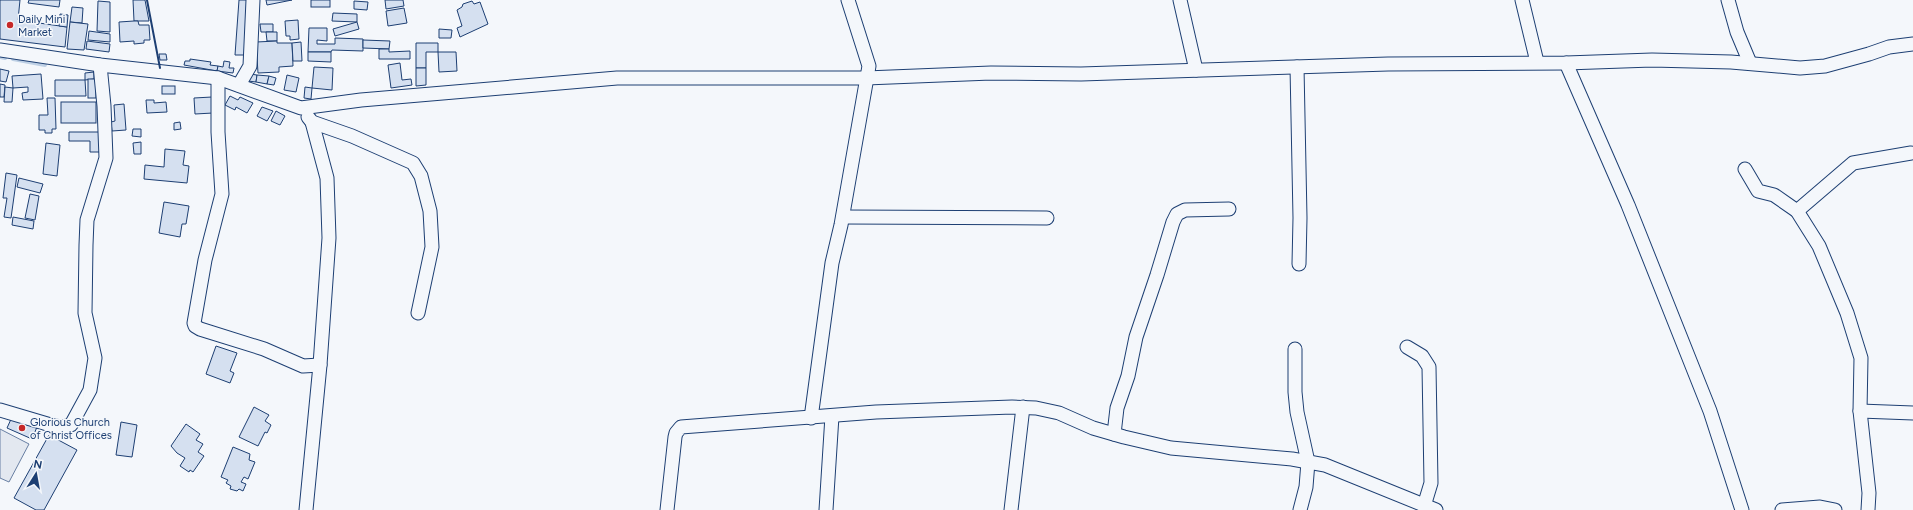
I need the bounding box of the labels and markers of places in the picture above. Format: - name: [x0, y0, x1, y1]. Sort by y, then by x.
- place label: Daily Mini Market: [18, 13, 65, 39]
- marker: Daily Mini Market: [5, 20, 15, 30]
- place label: Glorious Church of Christ Offices: [30, 416, 112, 442]
- marker: Glorious Church of Christ Offices: [17, 423, 27, 433]

